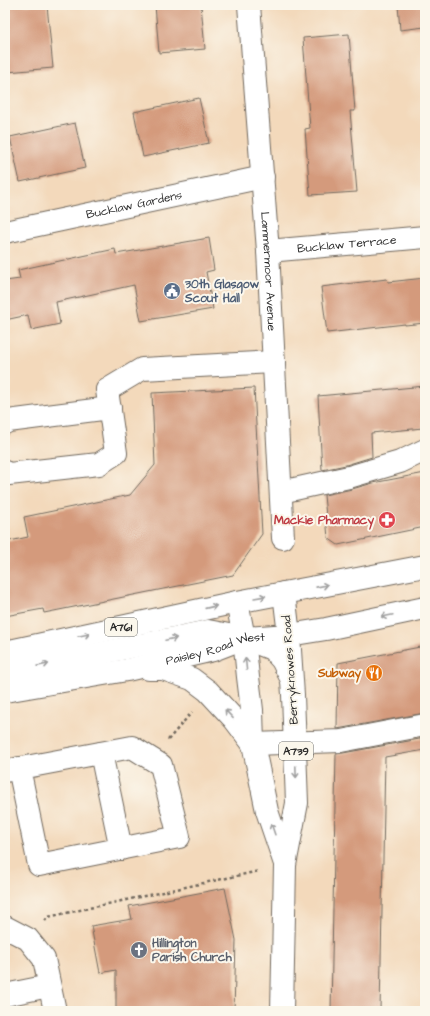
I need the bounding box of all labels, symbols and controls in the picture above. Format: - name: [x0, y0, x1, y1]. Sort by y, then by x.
- street label: Bucklaw Gardens: [85, 186, 184, 223]
- street label: Lammermoor Avenue: [256, 211, 280, 332]
- street label: Bucklaw Terrace: [296, 232, 398, 257]
- place label: 30th Glasgow Scout Hall: [184, 276, 260, 307]
- public building icon: 30th Glasgow Scout Hall: [162, 281, 182, 301]
- pharmacy icon: Mackie Pharmacy: [377, 510, 397, 530]
- place label: Mackie Pharmacy: [274, 512, 374, 530]
- one-way arrow: [315, 581, 328, 589]
- one-way arrow: [253, 593, 266, 601]
- one-way arrow: [204, 603, 217, 611]
- one-way arrow: [381, 612, 394, 620]
- street label: Berryknowes Road: [278, 615, 304, 725]
- road number: A761: [105, 618, 137, 636]
- street label: Paisley Road West: [164, 629, 266, 670]
- one-way arrow: [77, 631, 90, 639]
- one-way arrow: [164, 635, 177, 643]
- one-way arrow: [243, 658, 250, 671]
- one-way arrow: [36, 661, 49, 669]
- restaurant icon: Subway: [364, 663, 384, 683]
- place label: Subway: [317, 665, 361, 683]
- one-way arrow: [225, 708, 234, 719]
- road number: A739: [279, 742, 313, 760]
- one-way arrow: [292, 765, 300, 778]
- one-way arrow: [268, 823, 276, 835]
- place label: Hillington Parish Church: [152, 935, 233, 966]
- church icon: Hillington Parish Church: [129, 940, 149, 960]

